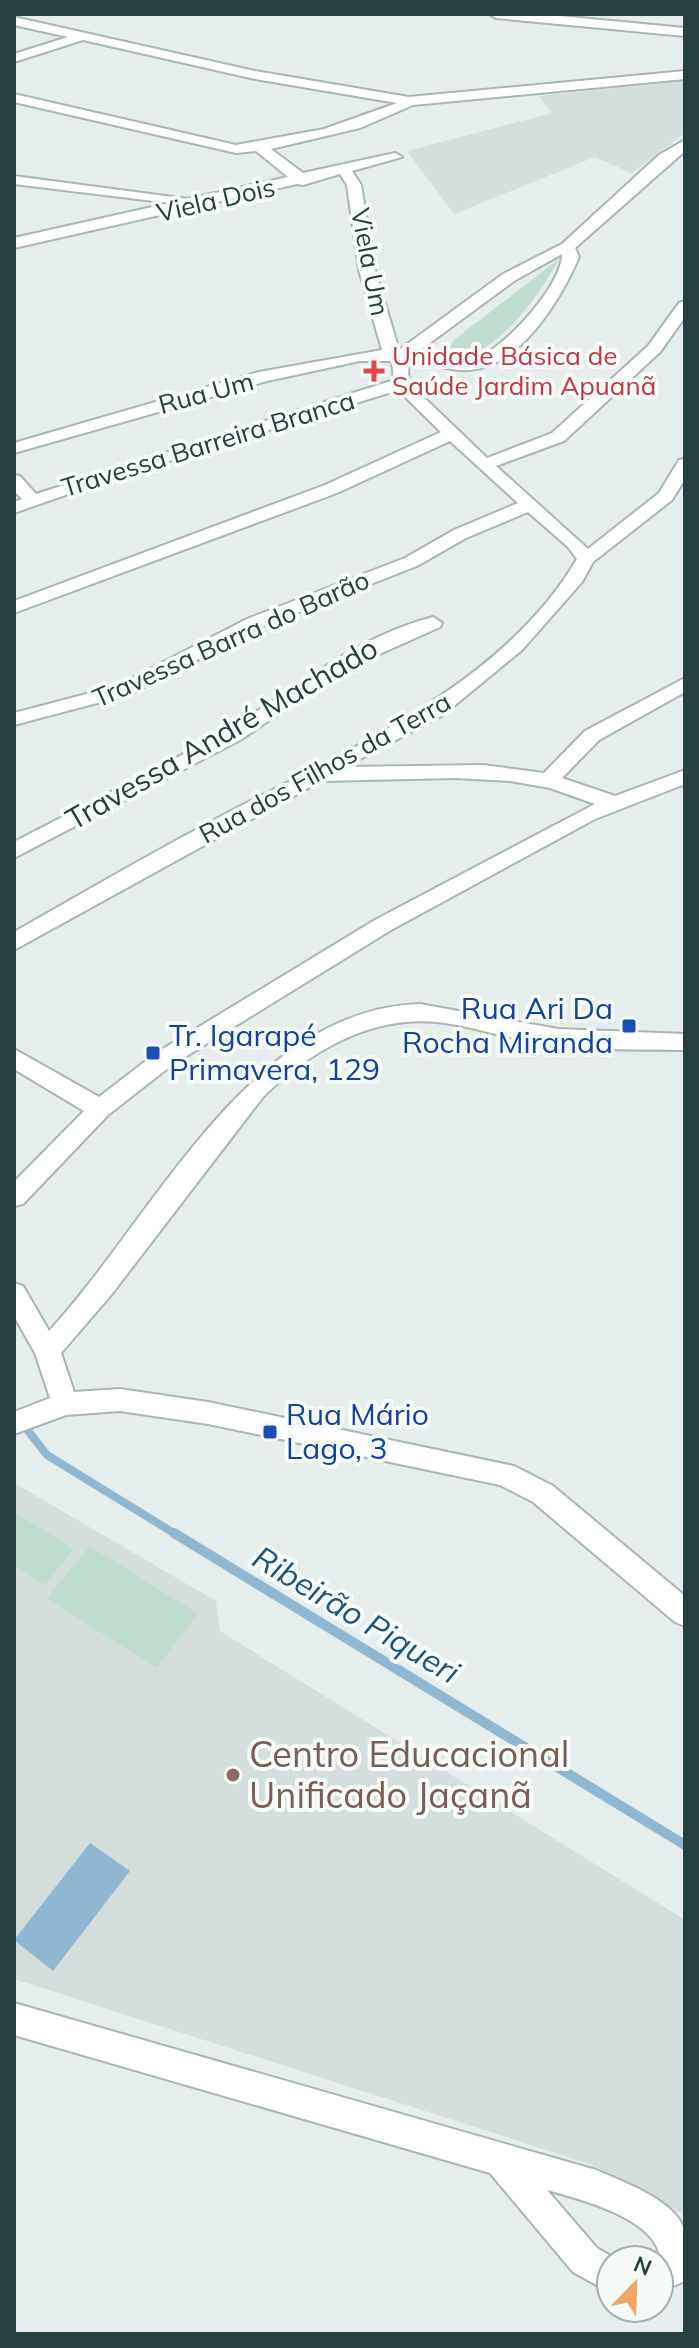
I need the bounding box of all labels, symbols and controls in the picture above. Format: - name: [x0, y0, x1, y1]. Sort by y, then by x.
- street label: Viela Dois: [154, 170, 278, 229]
- street label: Viela Um: [344, 205, 397, 318]
- place label: Unidade Básica de Saúde Jardim Apuanã: [392, 339, 656, 402]
- marker: Unidade Básica de Saúde Jardim Apuanã: [363, 360, 385, 382]
- street label: Rua Um: [155, 364, 257, 421]
- street label: Travessa Barreira Branca: [57, 383, 358, 504]
- street label: Travessa Barra do Barão: [87, 563, 374, 714]
- street label: Travessa André Machado: [59, 628, 384, 838]
- street label: Rua dos Filhos da Terra: [193, 685, 456, 850]
- place label: Rua Ari Da Rocha Miranda: [402, 989, 613, 1061]
- place label: Tr. Igarapé Primavera, 129: [169, 1016, 380, 1088]
- marker: Rua Ari Da Rocha Miranda: [620, 1017, 638, 1035]
- marker: Tr. Igarapé Primavera, 129: [144, 1044, 162, 1062]
- place label: Rua Mário Lago, 3: [286, 1395, 429, 1467]
- marker: Rua Mário Lago, 3: [261, 1423, 279, 1441]
- water label: Ribeirão Piqueri: [246, 1537, 468, 1692]
- place label: Centro Educacional Unificado Jaçanã: [249, 1731, 569, 1817]
- marker: Centro Educacional Unificado Jaçanã: [224, 1766, 242, 1784]
- north arrow: [595, 2244, 675, 2324]
- text: N: [630, 2249, 656, 2282]

